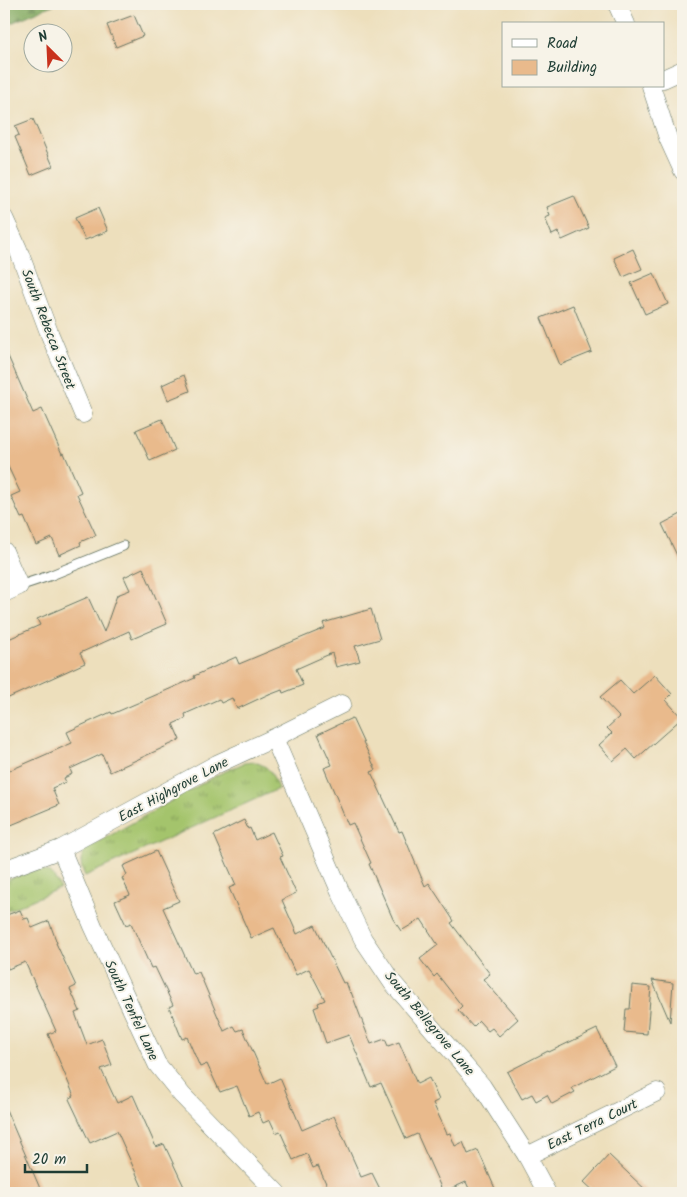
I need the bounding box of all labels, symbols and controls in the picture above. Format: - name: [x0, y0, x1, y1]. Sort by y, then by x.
- north arrow: [22, 22, 72, 72]
- legend: [502, 22, 664, 88]
- text: N: [35, 25, 52, 49]
- text: Road: [547, 32, 578, 56]
- text: Building: [547, 56, 597, 80]
- street label: South Rebecca Street: [15, 266, 81, 393]
- street label: East Highgrove Lane: [114, 751, 233, 828]
- street label: South Tenfel Lane: [98, 956, 164, 1065]
- street label: South Bellegrove Lane: [379, 966, 480, 1081]
- street label: East Terra Court: [543, 1093, 642, 1156]
- scale bar: [25, 1142, 88, 1174]
- text: 20 m: [32, 1148, 66, 1172]

